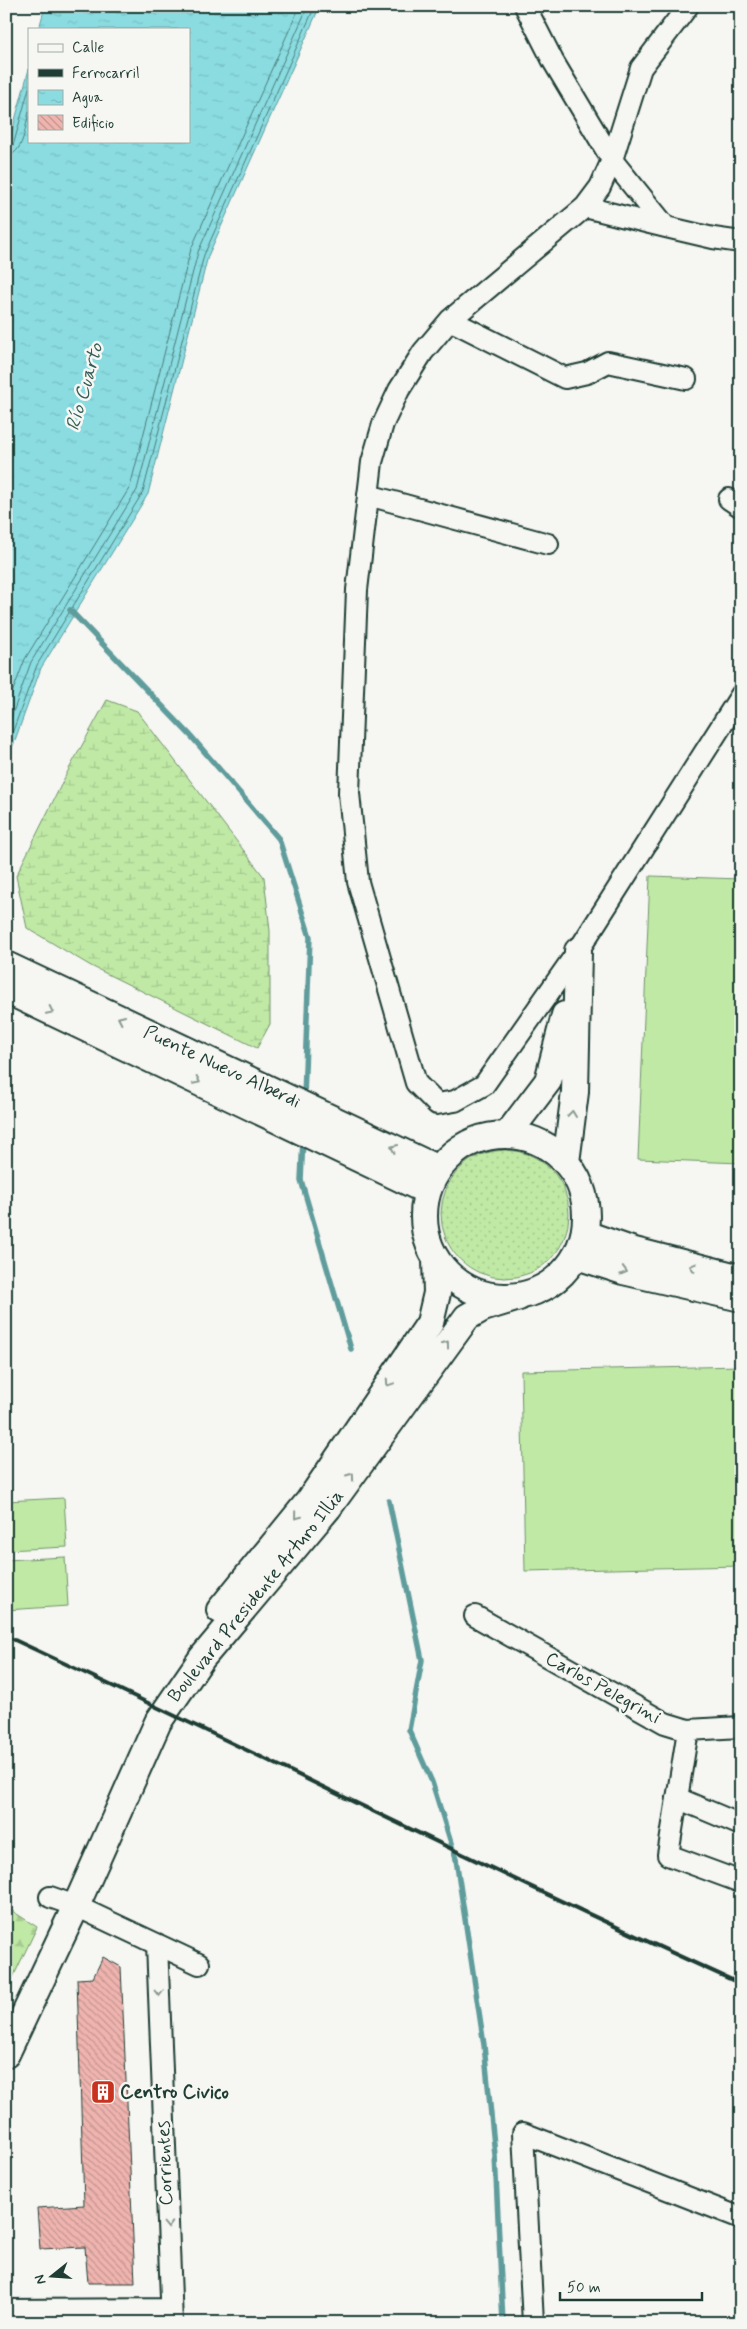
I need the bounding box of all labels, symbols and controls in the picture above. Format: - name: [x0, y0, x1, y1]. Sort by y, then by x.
- legend: [28, 28, 190, 142]
- text: Calle: [72, 38, 104, 58]
- text: Ferrocarril: [72, 64, 140, 84]
- text: Agua: [72, 88, 104, 108]
- text: Edificio: [72, 114, 114, 134]
- water label: Río Cuarto: [60, 340, 110, 434]
- one-way arrow: [45, 1005, 54, 1015]
- one-way arrow: [117, 1015, 126, 1025]
- street label: Puente Nuevo Alberdi: [140, 1020, 304, 1114]
- one-way arrow: [192, 1075, 201, 1085]
- one-way arrow: [566, 1109, 577, 1117]
- one-way arrow: [390, 1144, 399, 1155]
- one-way arrow: [690, 1262, 698, 1272]
- one-way arrow: [619, 1265, 628, 1276]
- one-way arrow: [440, 1340, 449, 1349]
- one-way arrow: [386, 1377, 395, 1387]
- one-way arrow: [345, 1472, 354, 1482]
- street label: Boulevard Presidente Arturo Illia: [162, 1484, 350, 1708]
- one-way arrow: [293, 1511, 302, 1520]
- street label: Carlos Pelegrini: [540, 1646, 665, 1731]
- one-way arrow: [153, 1989, 164, 1997]
- building icon: Centro Civico: [90, 2079, 116, 2105]
- place label: Centro Civico: [120, 2080, 229, 2105]
- street label: Corrientes: [151, 2120, 179, 2206]
- one-way arrow: [162, 2221, 173, 2229]
- north arrow: [28, 2252, 78, 2302]
- scale bar: [560, 2269, 702, 2301]
- text: N: [31, 2272, 50, 2287]
- text: 50 m: [567, 2278, 601, 2298]

